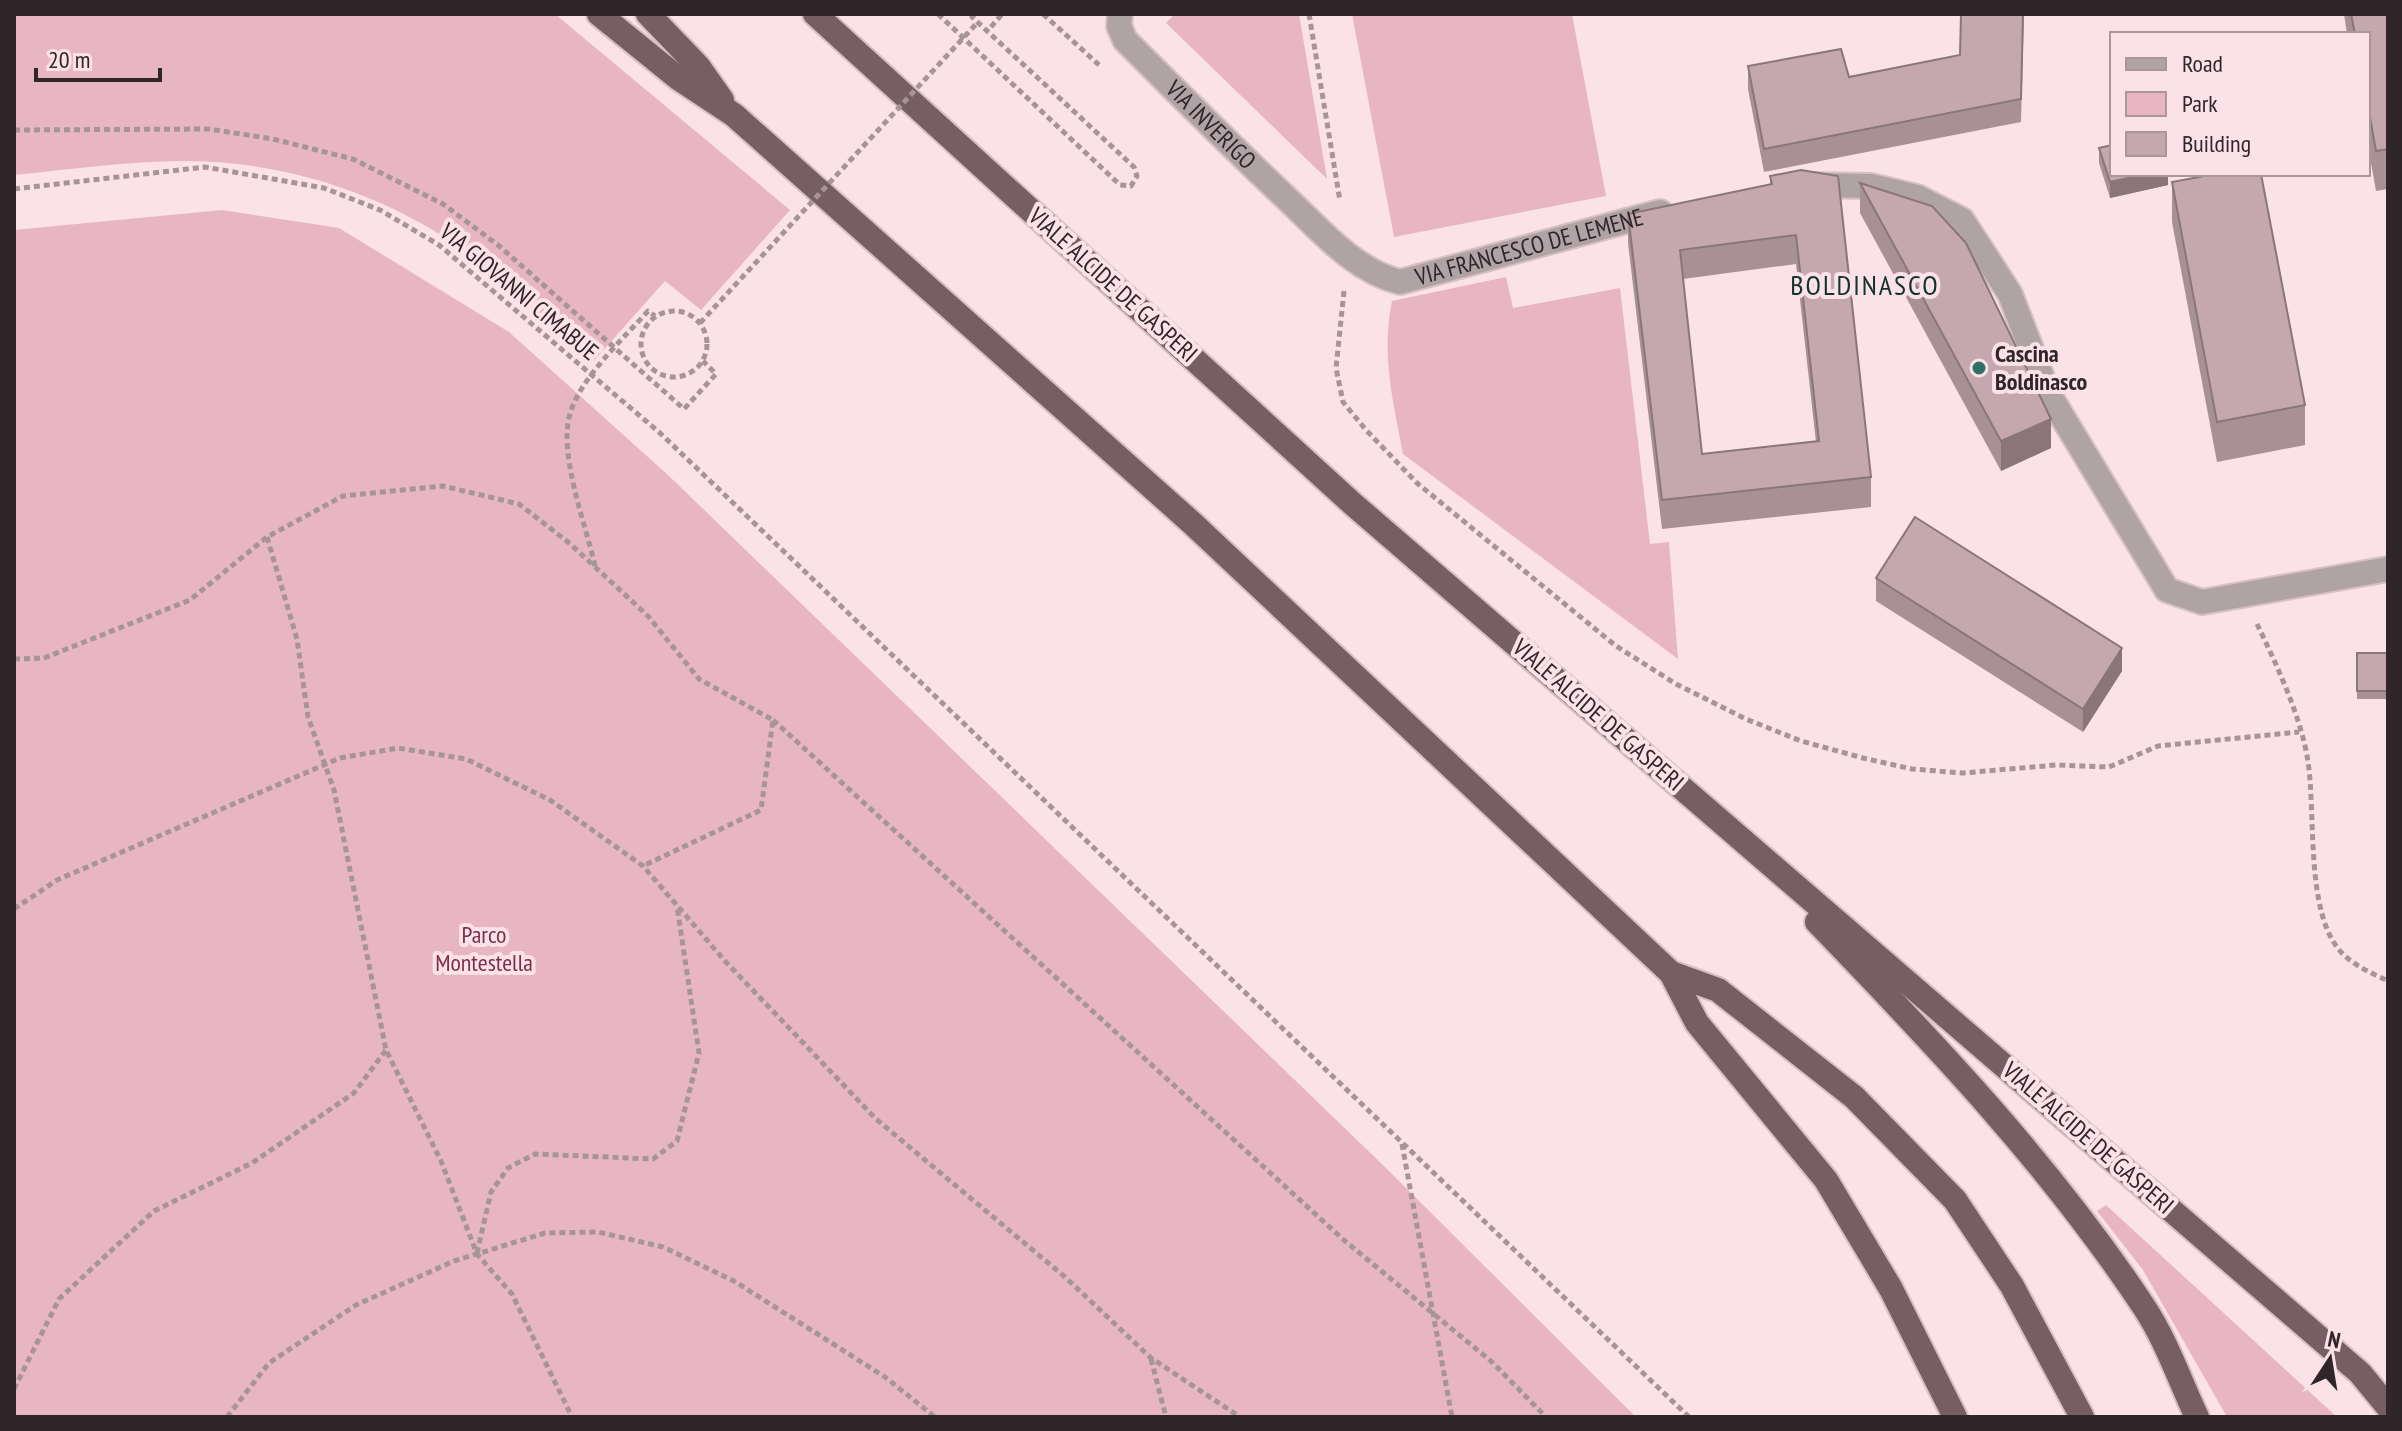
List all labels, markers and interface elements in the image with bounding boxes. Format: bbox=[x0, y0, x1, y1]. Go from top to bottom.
scale bar bbox=[36, 32, 160, 82]
legend bbox=[2110, 32, 2370, 176]
text: 20 m bbox=[48, 44, 90, 75]
text: Road bbox=[2182, 48, 2223, 79]
street label: VIA INVERIGO bbox=[1159, 73, 1263, 176]
text: Park bbox=[2182, 88, 2218, 119]
text: Building bbox=[2182, 128, 2251, 159]
street label: VIALE ALCIDE DE GASPERI bbox=[1022, 200, 1204, 369]
street label: VIA FRANCESCO DE LEMENE bbox=[1411, 201, 1647, 292]
street label: VIA GIOVANNI CIMABUE bbox=[433, 216, 605, 367]
district label: BOLDINASCO bbox=[1790, 266, 1940, 303]
place label: Cascina Boldinasco bbox=[1995, 338, 2088, 397]
marker: Cascina Boldinasco bbox=[1970, 359, 1988, 377]
street label: VIALE ALCIDE DE GASPERI bbox=[1506, 631, 1690, 797]
park label: Parco Montestella bbox=[435, 919, 533, 978]
street label: VIALE ALCIDE DE GASPERI bbox=[1996, 1054, 2180, 1220]
north arrow bbox=[2290, 1319, 2370, 1399]
text: N bbox=[2325, 1325, 2343, 1354]

